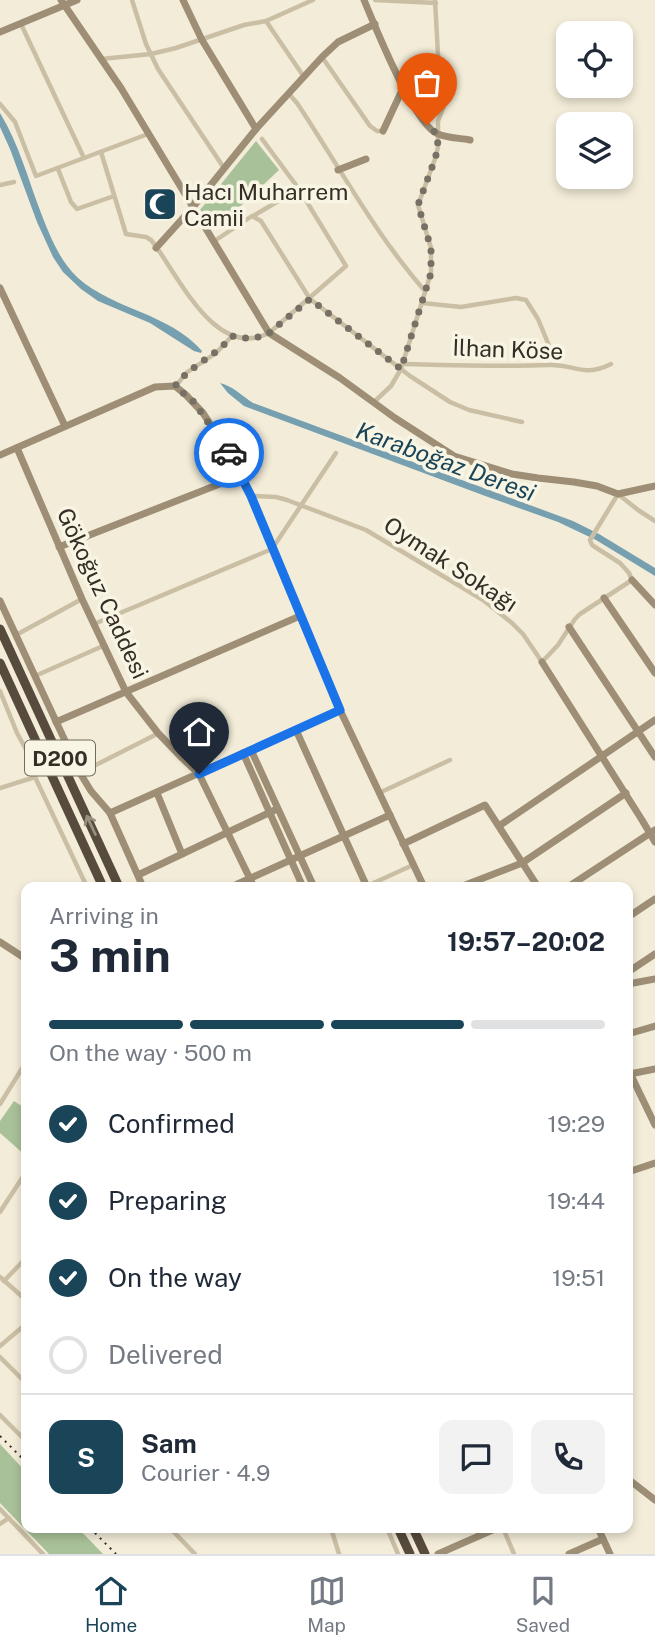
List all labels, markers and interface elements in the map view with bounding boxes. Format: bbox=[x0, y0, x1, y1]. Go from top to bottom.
map controls bbox=[556, 21, 633, 189]
button: locate bbox=[556, 21, 633, 98]
pin bbox=[397, 53, 457, 125]
icon: bag bbox=[408, 64, 446, 102]
button: layers bbox=[556, 112, 633, 189]
place label: Hacı Muharrem Camii bbox=[184, 178, 348, 231]
mosque icon: Hacı Muharrem Camii bbox=[141, 185, 179, 223]
street label: İlhan Köse bbox=[452, 334, 564, 364]
water label: Karaboğaz Deresi bbox=[352, 416, 540, 506]
courier bbox=[194, 418, 264, 488]
icon: car bbox=[210, 434, 248, 472]
street label: Gökoğuz Caddesi bbox=[52, 503, 154, 683]
street label: Oymak Sokağı bbox=[379, 511, 523, 617]
pin bbox=[169, 702, 229, 774]
icon: home bbox=[180, 713, 218, 751]
road number: D200 bbox=[25, 740, 95, 776]
one-way arrow bbox=[83, 815, 97, 836]
text: Arriving in bbox=[49, 902, 159, 929]
text: 19:57–20:02 bbox=[447, 926, 605, 957]
text: 3 min bbox=[49, 928, 171, 982]
text: On the way · 500 m bbox=[49, 1039, 252, 1066]
icon: check bbox=[49, 1105, 87, 1143]
text: Confirmed bbox=[108, 1108, 235, 1139]
text: 19:29 bbox=[548, 1110, 605, 1137]
icon: check bbox=[49, 1182, 87, 1220]
text: Preparing bbox=[108, 1185, 227, 1216]
text: 19:44 bbox=[547, 1187, 605, 1214]
icon: check bbox=[49, 1259, 87, 1297]
text: On the way bbox=[108, 1262, 242, 1293]
text: 19:51 bbox=[552, 1264, 605, 1291]
text: Delivered bbox=[108, 1339, 223, 1370]
button: chat bbox=[439, 1420, 513, 1494]
button: phone bbox=[531, 1420, 605, 1494]
text: Sam bbox=[141, 1428, 197, 1459]
text: S bbox=[77, 1442, 95, 1473]
text: Courier · 4.9 bbox=[141, 1459, 270, 1486]
tab: Home bbox=[85, 1572, 137, 1636]
tab: Map bbox=[307, 1572, 346, 1636]
tab: Saved bbox=[516, 1572, 570, 1636]

